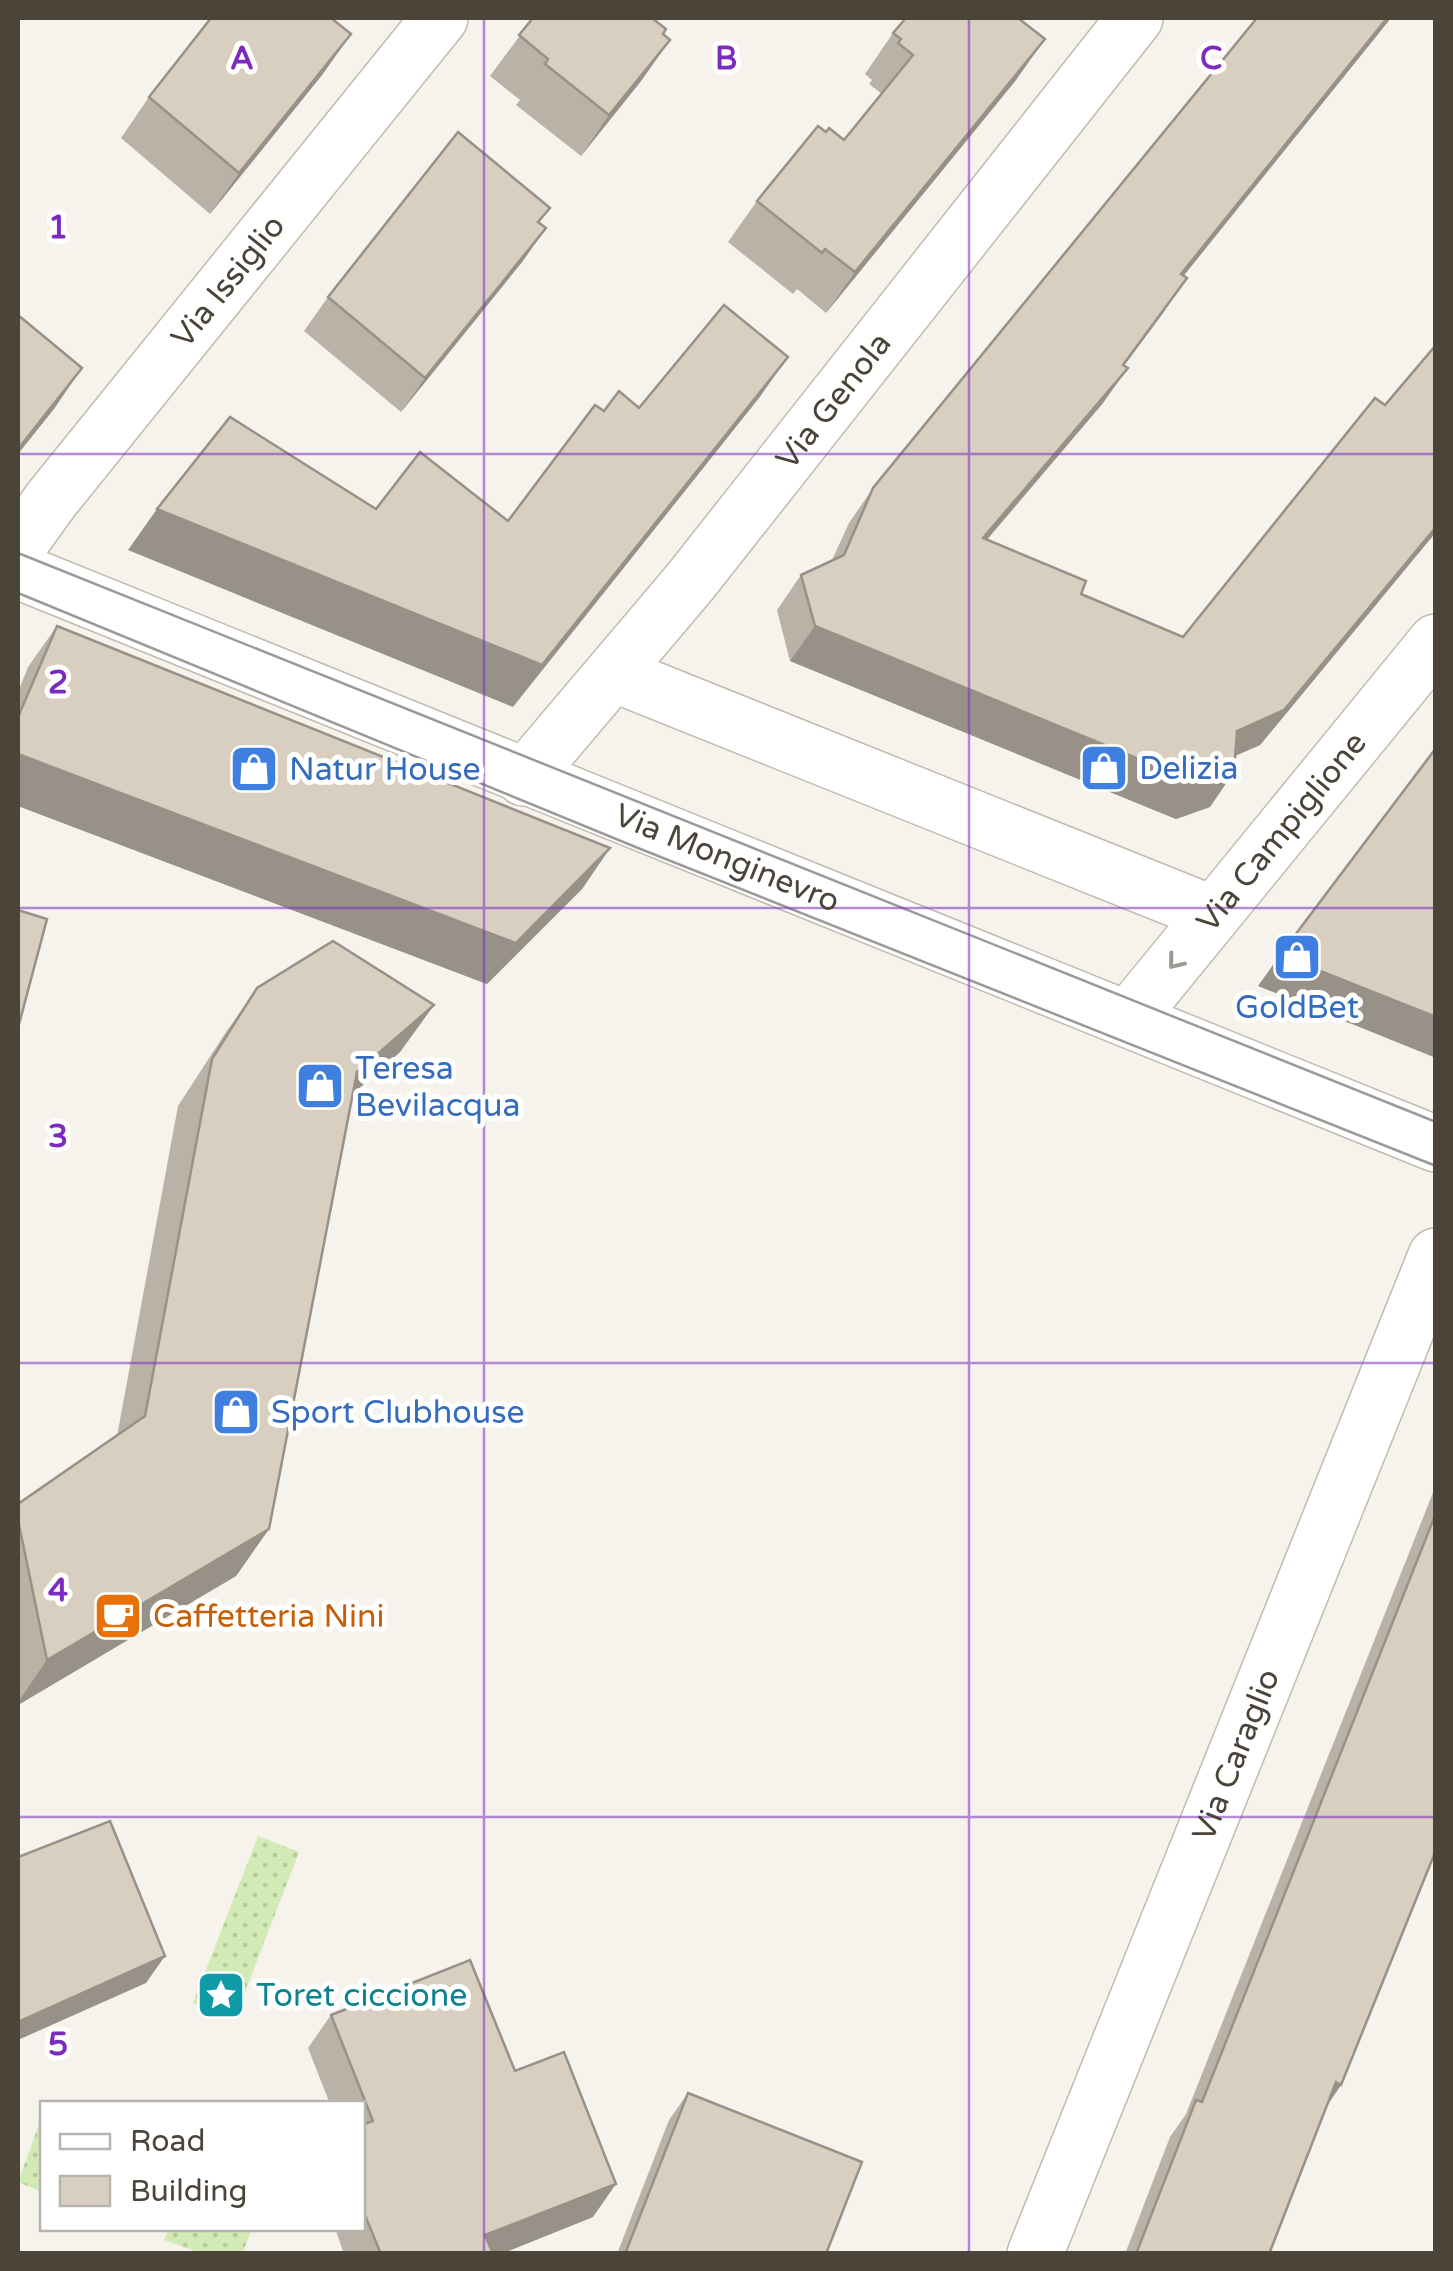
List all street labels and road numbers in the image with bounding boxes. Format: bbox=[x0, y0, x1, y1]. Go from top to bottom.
street label: Via Issiglio bbox=[164, 208, 293, 356]
street label: Via Genola bbox=[768, 325, 900, 477]
street label: Via Campiglione bbox=[1189, 724, 1375, 940]
street label: Via Monginevro bbox=[609, 796, 845, 921]
street label: Via Caraglio bbox=[1185, 1664, 1288, 1847]

